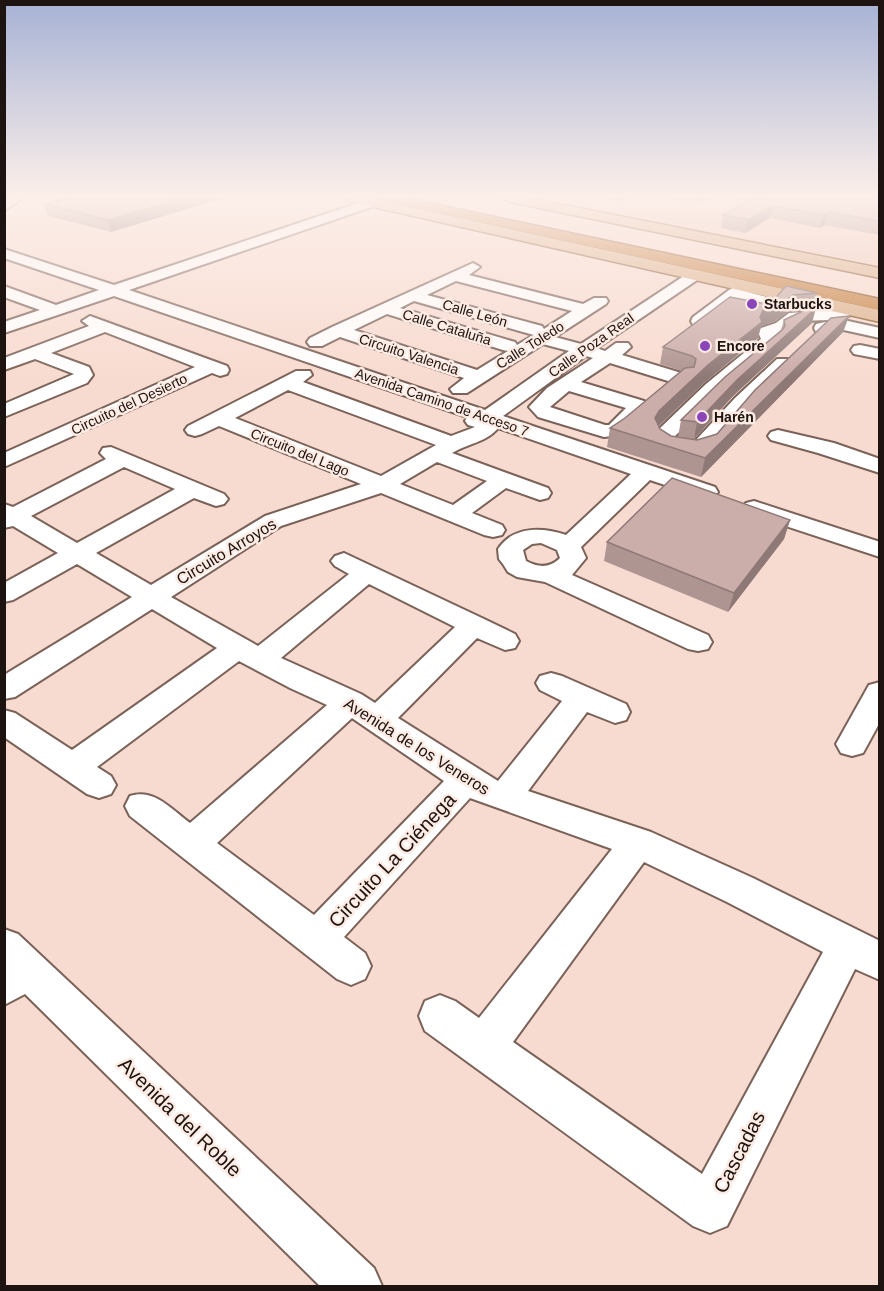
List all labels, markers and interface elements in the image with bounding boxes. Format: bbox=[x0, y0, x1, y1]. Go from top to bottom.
street label: Calle León bbox=[441, 296, 509, 330]
place label: Starbucks bbox=[764, 296, 832, 312]
marker: Starbucks bbox=[745, 297, 759, 311]
street label: Calle Cataluña bbox=[401, 306, 493, 348]
street label: Calle Poza Real bbox=[545, 310, 637, 380]
street label: Calle Toledo bbox=[493, 318, 567, 372]
street label: Circuito Valencia bbox=[357, 330, 461, 378]
place label: Encore bbox=[717, 338, 765, 354]
marker: Encore bbox=[698, 339, 712, 353]
street label: Avenida Camino de Acceso 7 bbox=[353, 365, 531, 439]
street label: Circuito del Desierto bbox=[68, 370, 190, 438]
place label: Harén bbox=[714, 409, 754, 425]
marker: Harén bbox=[695, 410, 709, 424]
street label: Circuito del Lago bbox=[248, 425, 352, 479]
street label: Circuito Arroyos bbox=[173, 515, 279, 588]
street label: Avenida de los Veneros bbox=[341, 695, 492, 798]
street label: Circuito La Ciénega bbox=[324, 788, 461, 932]
street label: Avenida del Roble bbox=[114, 1053, 246, 1181]
street label: Cascadas bbox=[709, 1107, 769, 1197]

